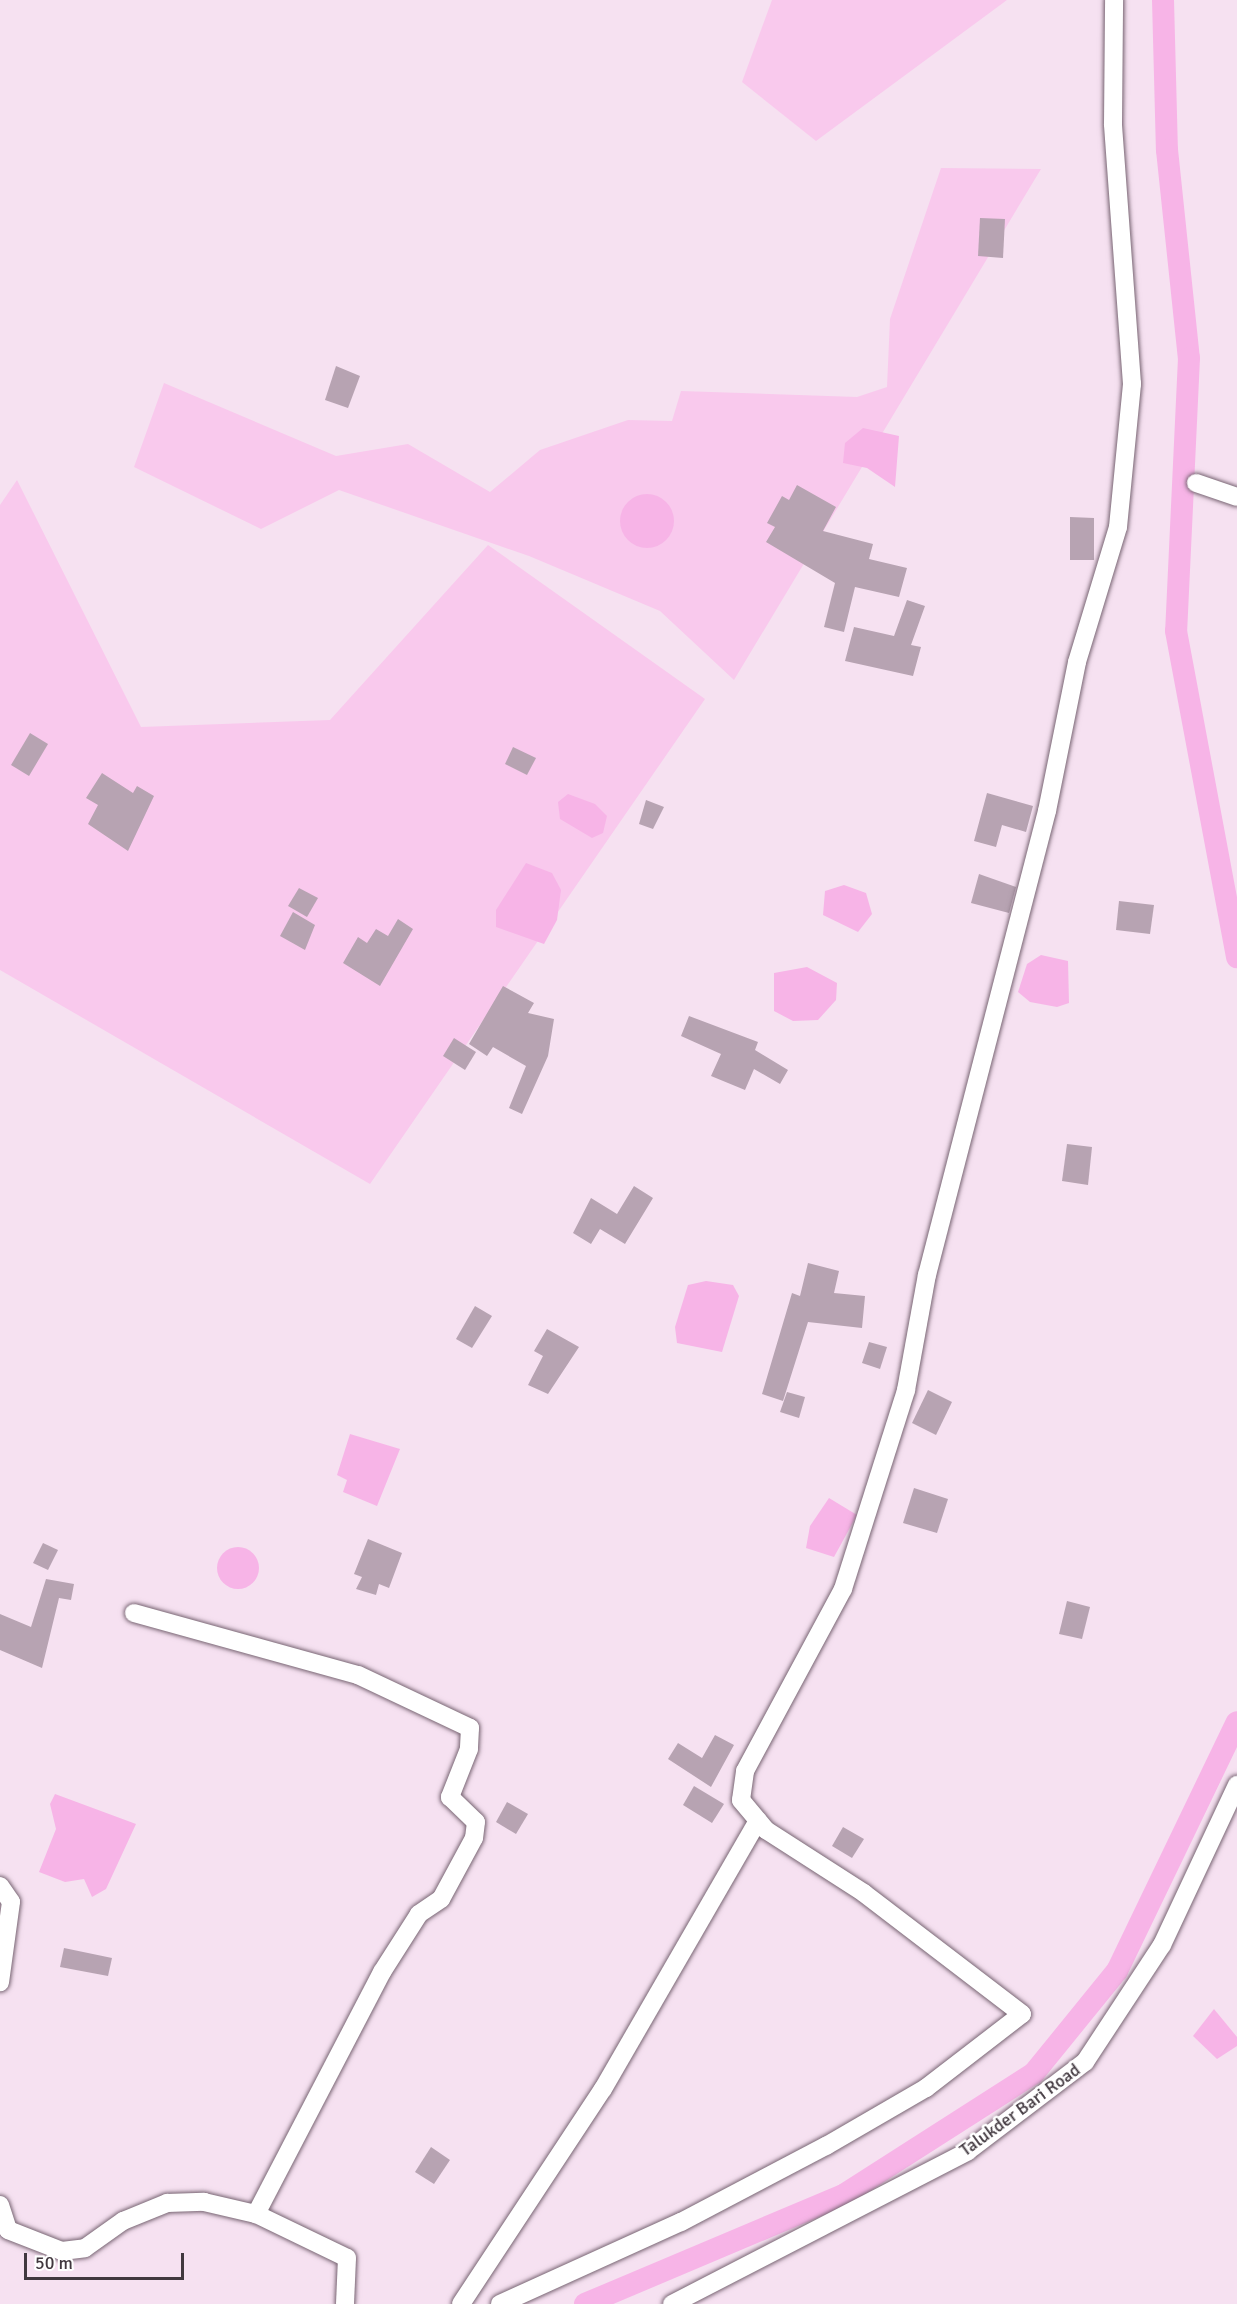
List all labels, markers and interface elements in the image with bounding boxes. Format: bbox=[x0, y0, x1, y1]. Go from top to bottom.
street label: Talukder Bari Road bbox=[955, 2059, 1085, 2161]
scale bar bbox=[27, 2241, 188, 2279]
text: 50 m bbox=[35, 2252, 73, 2274]

